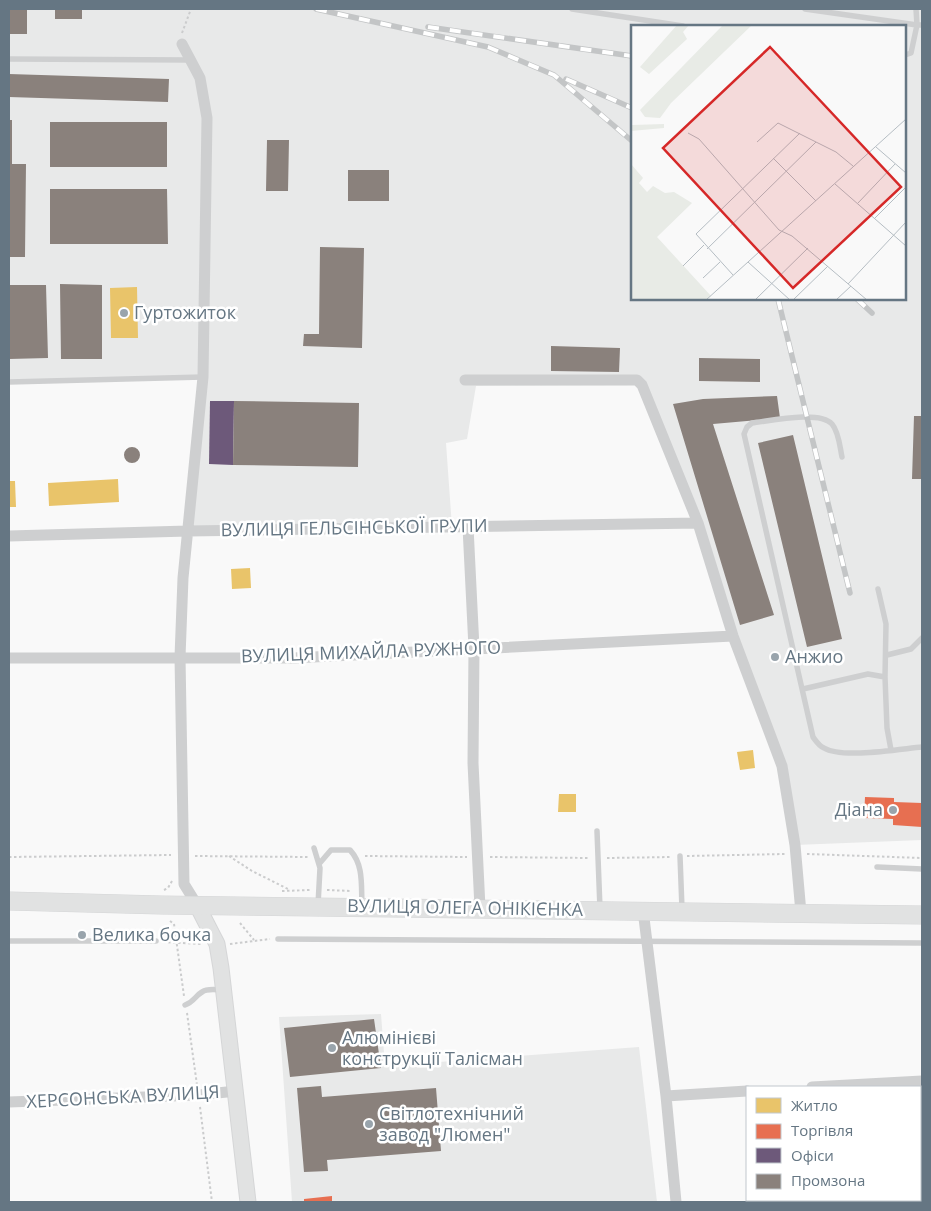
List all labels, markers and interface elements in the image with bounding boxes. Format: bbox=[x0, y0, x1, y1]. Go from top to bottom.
inset map bbox=[631, 25, 906, 300]
place label: Гуртожиток bbox=[134, 300, 237, 324]
marker: Гуртожиток bbox=[118, 307, 130, 319]
street label: ВУЛИЦЯ ГЕЛЬСІНСЬКОЇ ГРУПИ bbox=[220, 513, 488, 541]
street label: ВУЛИЦЯ МИХАЙЛА РУЖНОГО bbox=[241, 634, 501, 668]
place label: Анжио bbox=[785, 644, 843, 668]
marker: Анжио bbox=[769, 651, 781, 663]
place label: Діана bbox=[835, 797, 883, 821]
marker: Діана bbox=[887, 804, 899, 816]
street label: ВУЛИЦЯ ОЛЕГА ОНІКІЄНКА bbox=[347, 893, 584, 921]
place label: Велика бочка bbox=[92, 922, 211, 946]
marker: Велика бочка bbox=[76, 929, 88, 941]
place label: Алюмінієві конструкції Талісман bbox=[342, 1025, 523, 1070]
marker: Алюмінієві конструкції Талісман bbox=[326, 1042, 338, 1054]
street label: ХЕРСОНСЬКА ВУЛИЦЯ bbox=[26, 1079, 220, 1113]
legend bbox=[746, 1086, 921, 1201]
text: Житло bbox=[791, 1095, 838, 1115]
place label: Світлотехнічний завод "Люмен" bbox=[379, 1101, 524, 1146]
marker: Світлотехнічний завод "Люмен" bbox=[363, 1118, 375, 1130]
text: Торгівля bbox=[791, 1120, 853, 1140]
text: Офіси bbox=[791, 1145, 834, 1165]
text: Промзона bbox=[791, 1170, 865, 1190]

